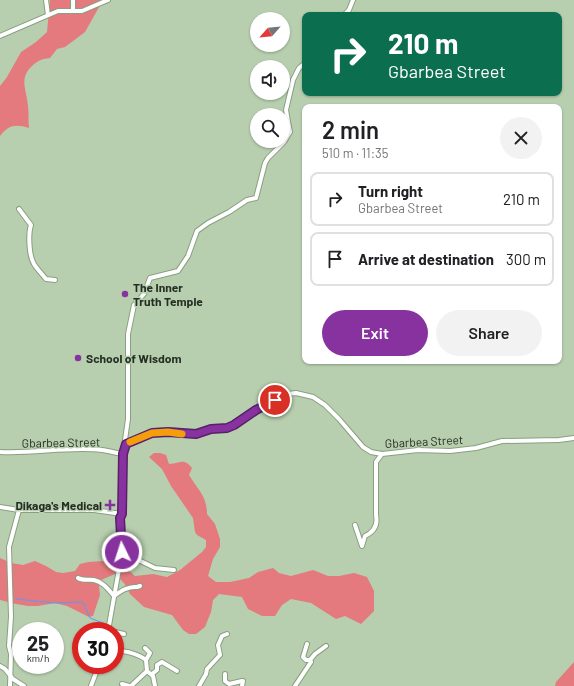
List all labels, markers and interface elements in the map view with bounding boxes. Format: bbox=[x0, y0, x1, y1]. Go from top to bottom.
north arrow bbox=[250, 12, 290, 52]
map controls bbox=[250, 12, 290, 148]
text: 210 m bbox=[388, 26, 458, 60]
icon: right bbox=[322, 28, 374, 80]
button: sound bbox=[250, 60, 290, 100]
text: Gbarbea Street bbox=[388, 60, 506, 82]
button: search bbox=[250, 108, 290, 148]
text: 2 min bbox=[322, 115, 379, 144]
button: close bbox=[500, 117, 542, 159]
text: 510 m · 11:35 bbox=[322, 145, 388, 161]
text: Turn right bbox=[358, 182, 423, 200]
icon: right bbox=[324, 188, 346, 210]
text: 210 m bbox=[503, 190, 540, 208]
text: Gbarbea Street bbox=[358, 200, 443, 216]
icon: arrive bbox=[324, 248, 346, 270]
text: Arrive at destination bbox=[358, 250, 494, 268]
text: 300 m bbox=[506, 250, 546, 268]
place label: The Inner Truth Temple bbox=[133, 280, 203, 308]
marker: The Inner Truth Temple bbox=[120, 289, 130, 299]
button: Exit bbox=[322, 310, 428, 356]
button: Share bbox=[436, 310, 542, 356]
place label: School of Wisdom bbox=[86, 351, 181, 365]
marker: School of Wisdom bbox=[73, 353, 83, 363]
pin bbox=[258, 383, 292, 417]
icon: arrive bbox=[264, 389, 286, 411]
street label: Gbarbea Street bbox=[384, 432, 464, 450]
street label: Gbarbea Street bbox=[22, 434, 100, 450]
place label: Dikaga's Medical bbox=[15, 498, 102, 512]
marker: Dikaga's Medical bbox=[105, 500, 115, 510]
position arrow bbox=[101, 531, 143, 573]
speed limit sign: 30 bbox=[72, 622, 124, 674]
text: 25 bbox=[27, 631, 49, 655]
text: km/h bbox=[27, 652, 49, 664]

